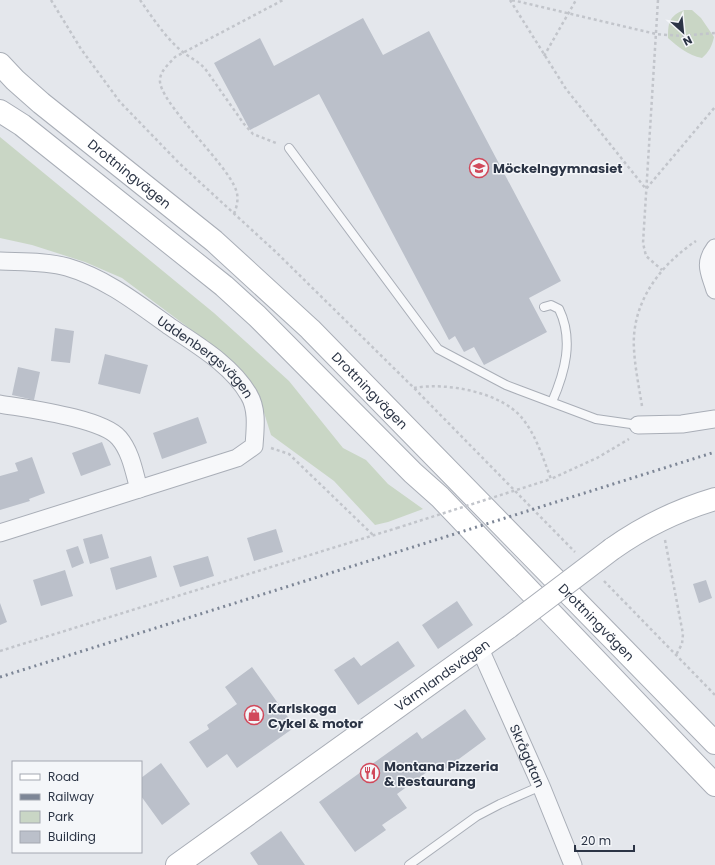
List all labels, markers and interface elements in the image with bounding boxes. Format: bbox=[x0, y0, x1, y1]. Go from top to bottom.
north arrow bbox=[663, 12, 703, 52]
text: N bbox=[680, 32, 695, 50]
street label: Drottningvägen bbox=[84, 135, 175, 213]
school or university icon: Möckelngymnasiet bbox=[468, 157, 490, 179]
place label: Möckelngymnasiet bbox=[493, 159, 623, 178]
street label: Uddenbergsvägen bbox=[153, 311, 258, 402]
street label: Drottningvägen bbox=[327, 348, 412, 434]
street label: Drottningvägen bbox=[554, 579, 639, 665]
street label: Värmlandsvägen bbox=[391, 635, 494, 716]
place label: Karlskoga Cykel & motor bbox=[268, 699, 363, 733]
shop icon: Karlskoga Cykel & motor bbox=[243, 704, 265, 726]
street label: Skrågatan bbox=[505, 721, 550, 791]
place label: Montana Pizzeria & Restaurang bbox=[384, 757, 499, 791]
legend bbox=[12, 761, 142, 853]
restaurant icon: Montana Pizzeria & Restaurang bbox=[359, 762, 381, 784]
text: Road bbox=[48, 768, 79, 785]
text: Railway bbox=[48, 788, 94, 805]
text: Park bbox=[48, 808, 75, 825]
scale bar bbox=[575, 827, 634, 853]
text: Building bbox=[48, 828, 96, 845]
text: 20 m bbox=[581, 832, 611, 849]

